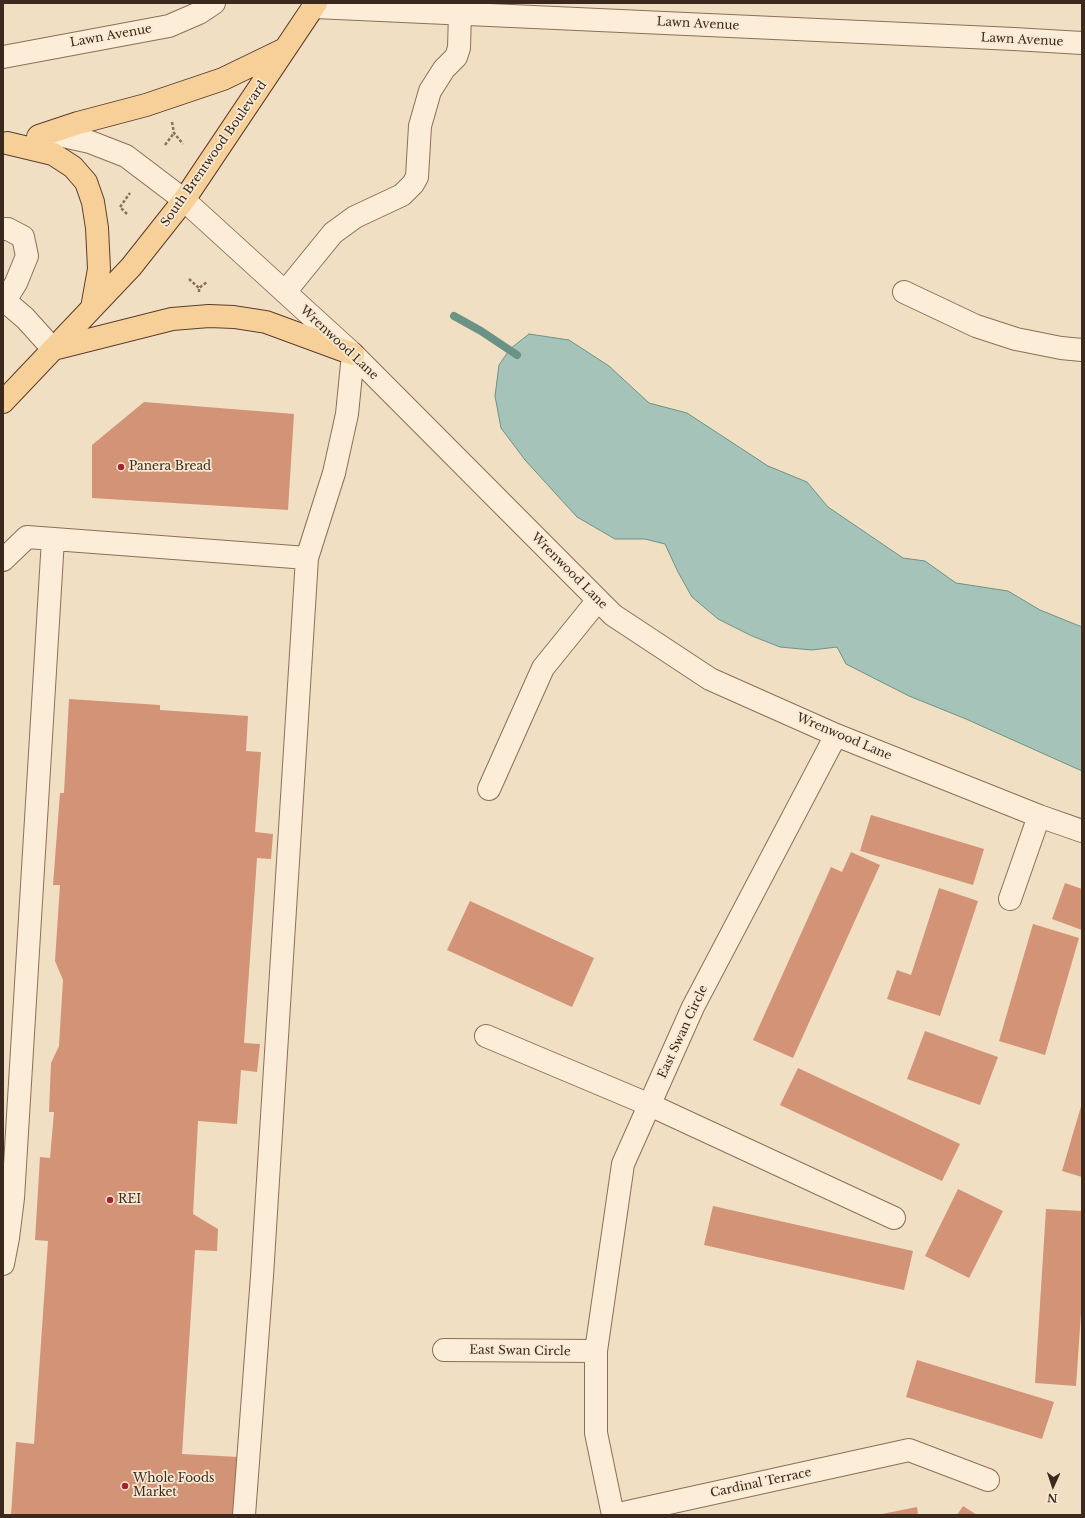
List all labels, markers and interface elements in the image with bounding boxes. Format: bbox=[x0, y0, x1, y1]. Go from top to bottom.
street label: Lawn Avenue bbox=[656, 15, 740, 33]
street label: Lawn Avenue bbox=[69, 22, 153, 50]
street label: Lawn Avenue bbox=[980, 31, 1064, 49]
street label: South Brentwood Boulevard bbox=[158, 78, 270, 230]
street label: Wrenwood Lane bbox=[297, 303, 381, 383]
place label: Panera Bread bbox=[129, 460, 211, 474]
marker: Panera Bread bbox=[116, 462, 126, 472]
street label: Wrenwood Lane bbox=[528, 530, 610, 612]
street label: Wrenwood Lane bbox=[794, 710, 894, 764]
street label: East Swan Circle bbox=[655, 983, 711, 1081]
place label: REI bbox=[118, 1193, 141, 1207]
marker: REI bbox=[105, 1195, 115, 1205]
street label: East Swan Circle bbox=[469, 1343, 571, 1359]
street label: Cardinal Terrace bbox=[709, 1465, 813, 1501]
north arrow bbox=[1033, 1466, 1073, 1506]
place label: Whole Foods Market bbox=[133, 1472, 214, 1500]
marker: Whole Foods Market bbox=[120, 1481, 130, 1491]
text: N bbox=[1047, 1491, 1058, 1505]

